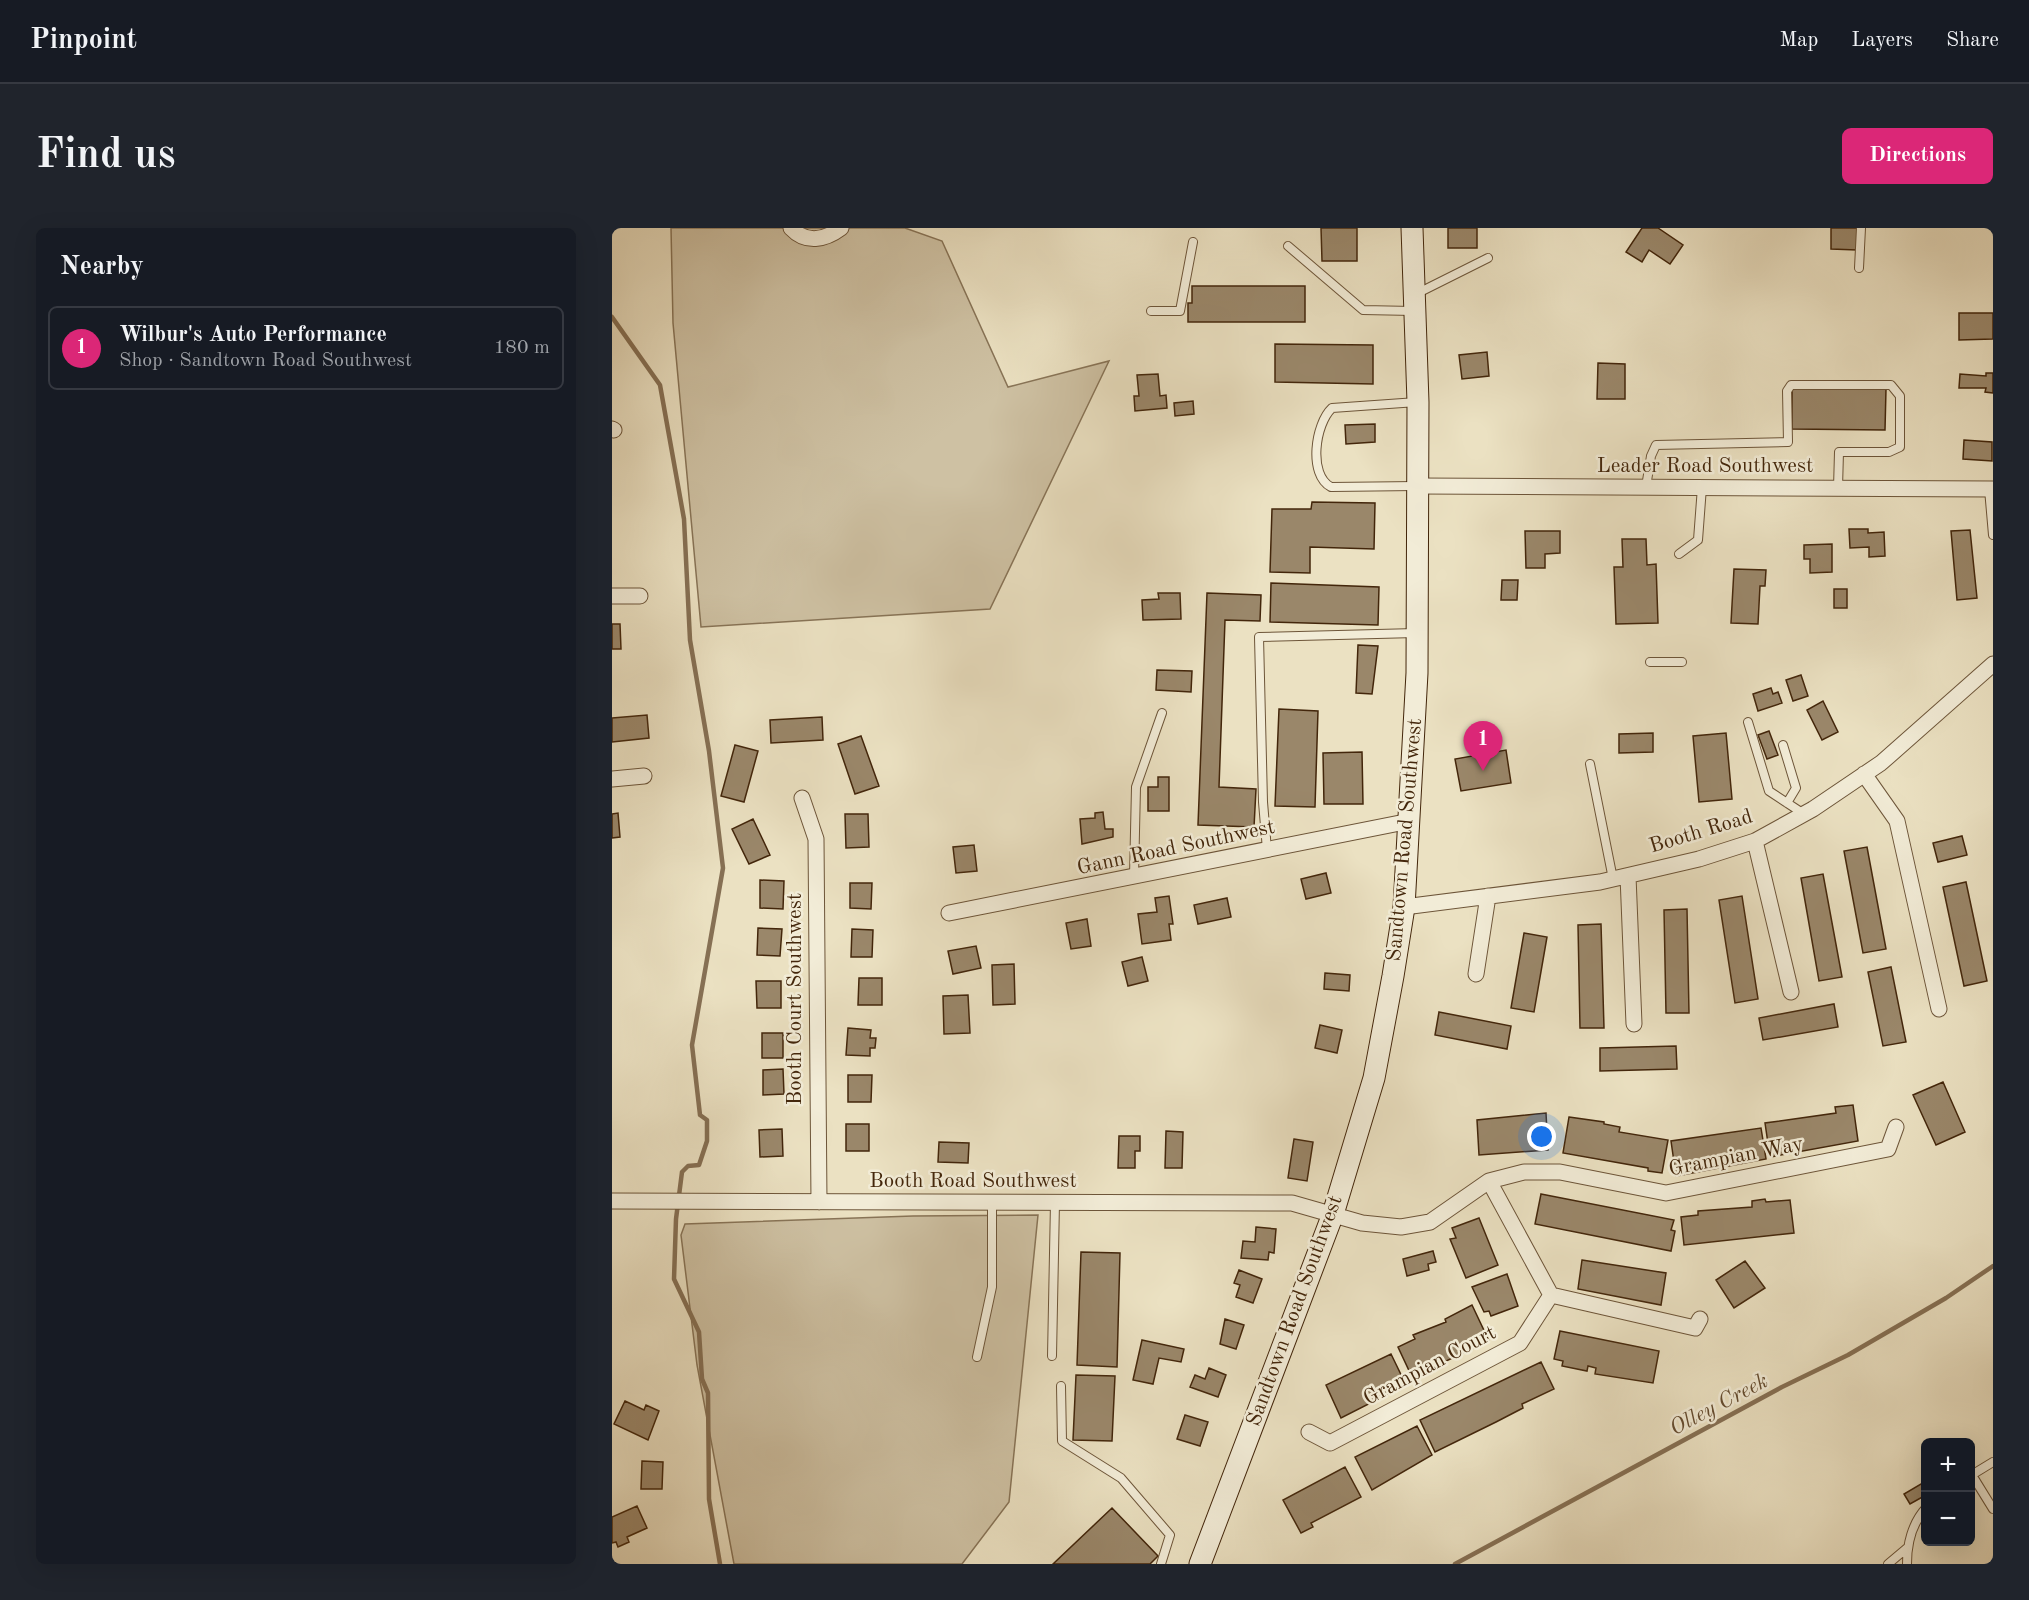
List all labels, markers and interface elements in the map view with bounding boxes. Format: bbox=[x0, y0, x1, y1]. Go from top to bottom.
text: Pinpoint bbox=[30, 27, 137, 55]
text: Map bbox=[1779, 30, 1818, 51]
text: Layers bbox=[1851, 30, 1913, 51]
text: Share bbox=[1946, 30, 1999, 51]
button: Directions bbox=[1842, 128, 1993, 184]
text: Find us bbox=[36, 135, 175, 177]
text: Nearby bbox=[60, 254, 144, 280]
text: Wilbur's Auto Performance bbox=[119, 324, 387, 346]
text: 1 bbox=[76, 338, 87, 358]
text: 180 m bbox=[494, 338, 550, 358]
text: Shop · Sandtown Road Southwest bbox=[119, 351, 412, 371]
street label: Leader Road Southwest bbox=[1597, 456, 1813, 477]
street label: Sandtown Road Southwest bbox=[1384, 717, 1426, 963]
pin: 1 bbox=[1464, 722, 1502, 771]
street label: Booth Road bbox=[1647, 806, 1755, 858]
street label: Gann Road Southwest bbox=[1075, 817, 1277, 879]
street label: Booth Court Southwest bbox=[785, 893, 806, 1105]
your location bbox=[1527, 1122, 1556, 1151]
street label: Grampian Way bbox=[1667, 1134, 1805, 1180]
street label: Booth Road Southwest bbox=[869, 1171, 1077, 1192]
street label: Sandtown Road Southwest bbox=[1243, 1193, 1347, 1429]
street label: Grampian Court bbox=[1360, 1322, 1500, 1410]
water label: Olley Creek bbox=[1666, 1370, 1772, 1440]
map controls bbox=[1921, 1438, 1975, 1546]
button: + bbox=[1921, 1438, 1975, 1492]
button: − bbox=[1921, 1492, 1975, 1546]

